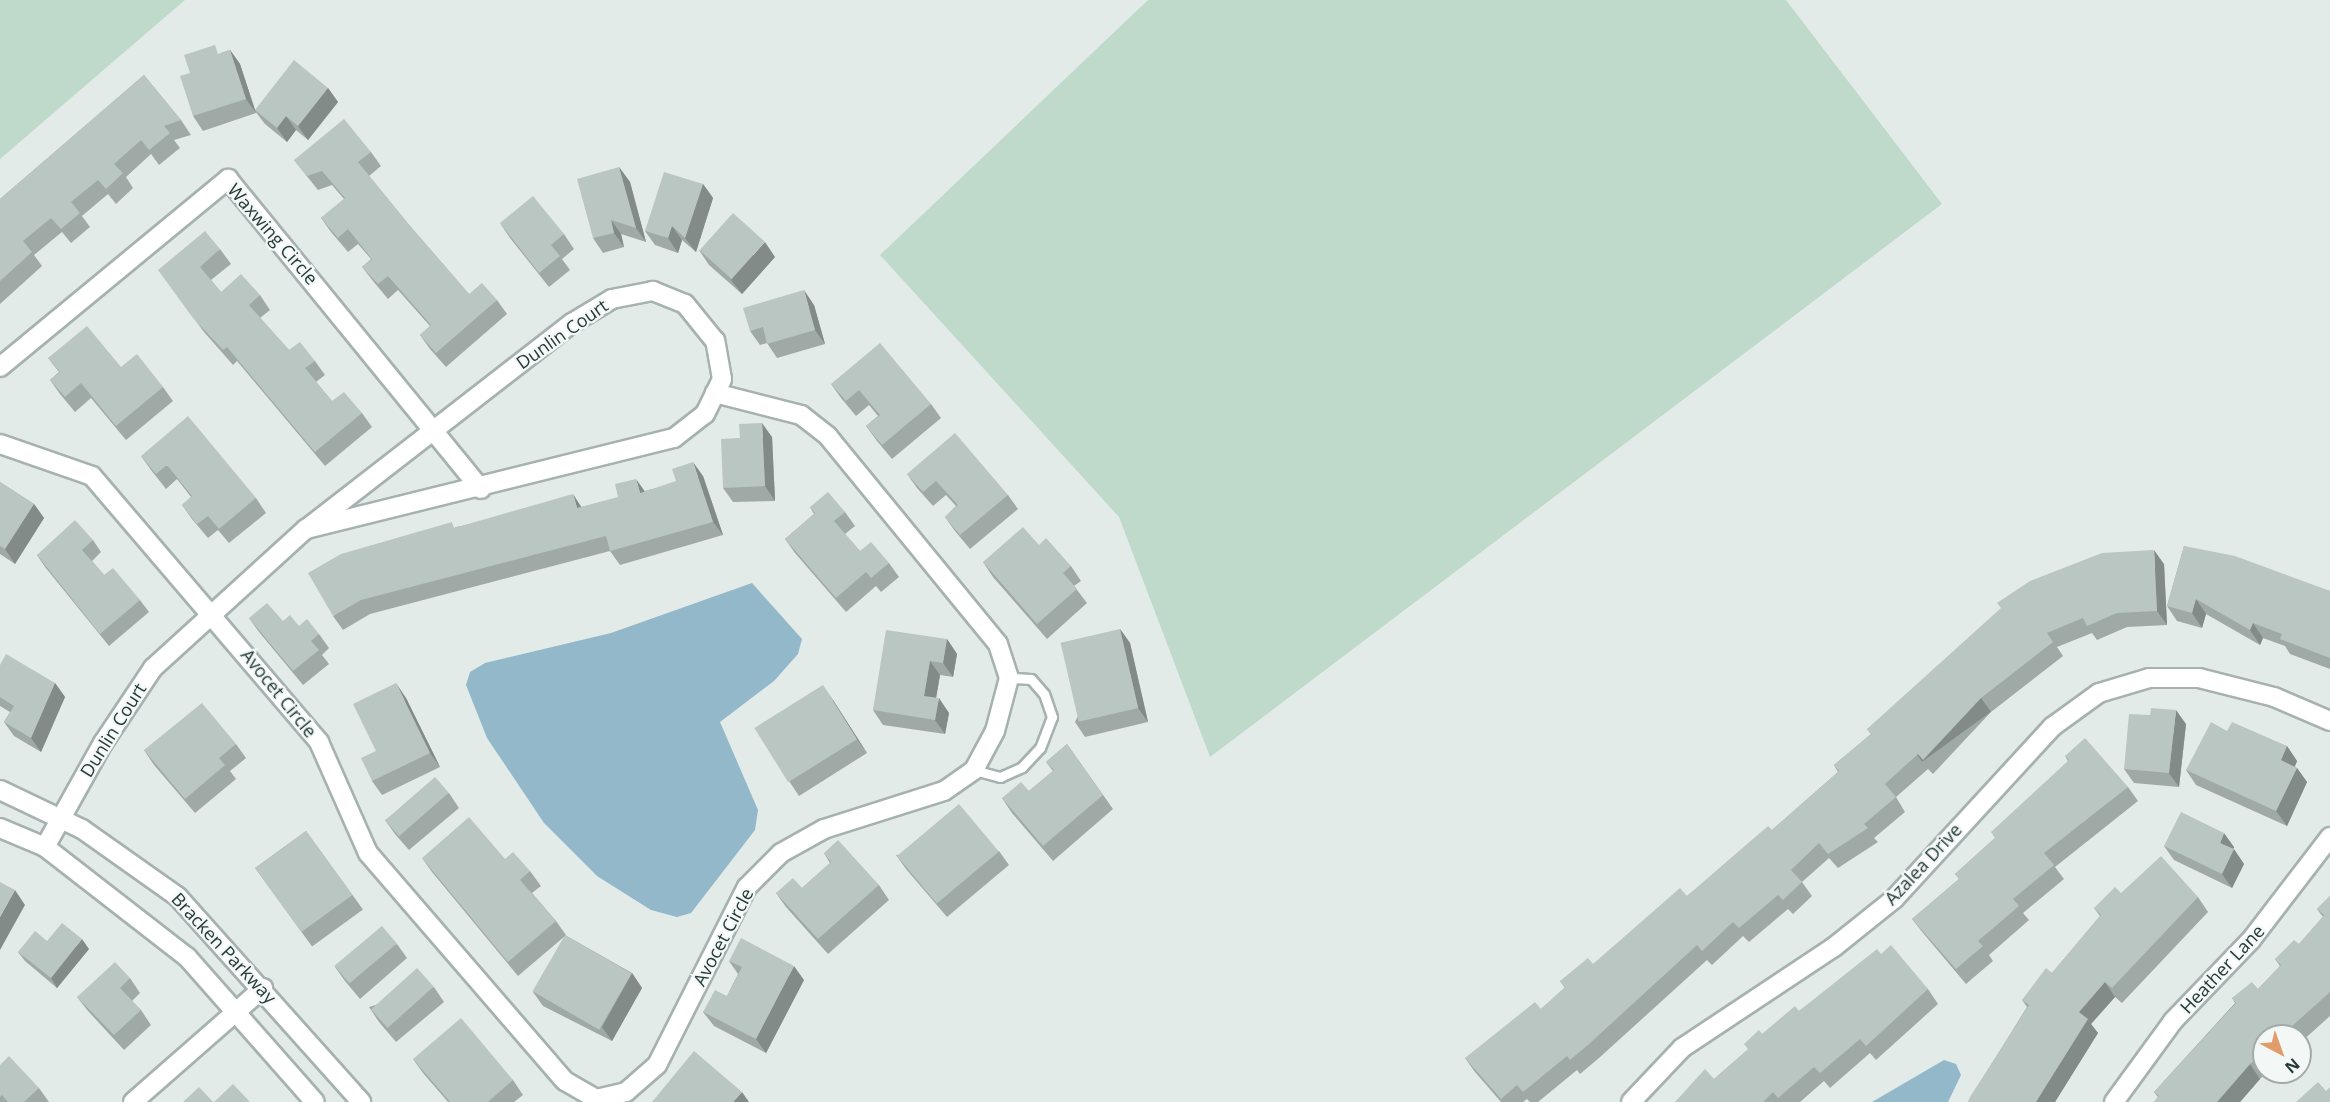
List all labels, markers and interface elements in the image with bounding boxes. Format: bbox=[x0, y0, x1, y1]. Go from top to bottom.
street label: Waxwing Circle bbox=[223, 179, 323, 289]
street label: Dunlin Court bbox=[512, 294, 612, 374]
street label: Avocet Circle bbox=[237, 644, 321, 742]
street label: Dunlin Court bbox=[76, 679, 150, 781]
street label: Azalea Drive bbox=[1880, 819, 1966, 909]
street label: Avocet Circle bbox=[688, 884, 758, 990]
street label: Bracken Parkway bbox=[167, 888, 281, 1008]
street label: Heather Lane bbox=[2175, 920, 2269, 1018]
north arrow bbox=[2252, 1024, 2312, 1084]
text: N bbox=[2280, 1053, 2305, 1079]

